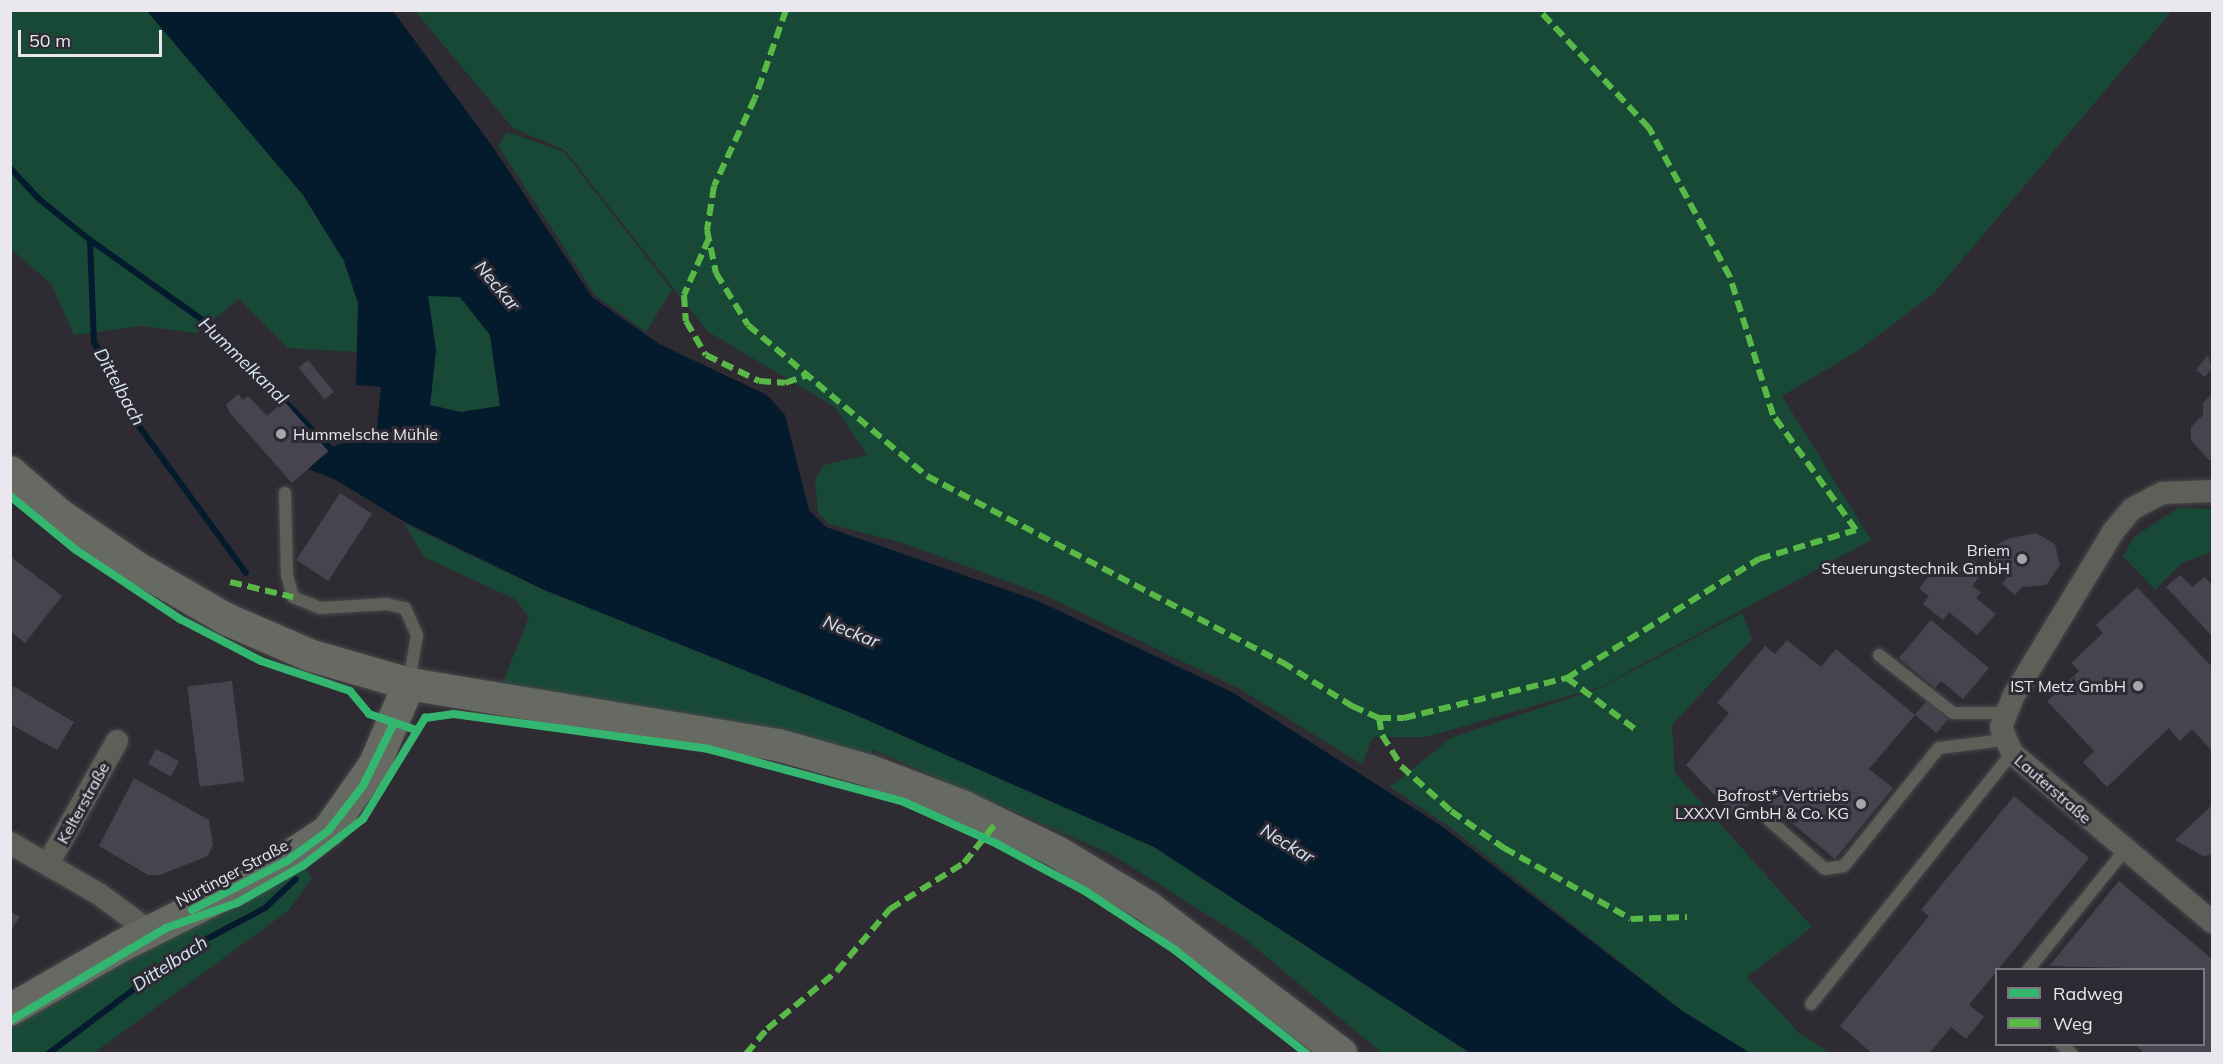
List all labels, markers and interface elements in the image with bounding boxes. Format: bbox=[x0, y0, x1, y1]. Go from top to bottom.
scale bar bbox=[21, 18, 165, 56]
text: 50 m bbox=[29, 29, 71, 52]
water label: Neckar bbox=[470, 257, 524, 315]
water label: Hummelkanal bbox=[194, 313, 292, 409]
water label: Dittelbach bbox=[89, 345, 149, 429]
place label: Hummelsche Mühle bbox=[293, 424, 438, 444]
marker: Hummelsche Mühle bbox=[274, 427, 288, 441]
place label: Briem Steuerungstechnik GmbH bbox=[1821, 540, 2010, 578]
marker: Briem Steuerungstechnik GmbH bbox=[2015, 552, 2029, 566]
water label: Neckar bbox=[820, 611, 882, 653]
place label: IST Metz GmbH bbox=[2010, 676, 2126, 696]
marker: IST Metz GmbH bbox=[2131, 679, 2145, 693]
street label: Lauterstraße bbox=[2011, 751, 2095, 827]
street label: Kelterstraße bbox=[53, 759, 113, 847]
place label: Bofrost* Vertriebs LXXXVI GmbH & Co. KG bbox=[1675, 785, 1849, 823]
marker: Bofrost* Vertriebs LXXXVI GmbH & Co. KG bbox=[1854, 797, 1868, 811]
water label: Neckar bbox=[1256, 820, 1318, 868]
street label: Nürtinger Straße bbox=[173, 835, 291, 911]
water label: Dittelbach bbox=[128, 932, 212, 996]
legend bbox=[1995, 968, 2205, 1046]
text: Radweg bbox=[2053, 982, 2123, 1005]
text: Weg bbox=[2053, 1012, 2093, 1035]

